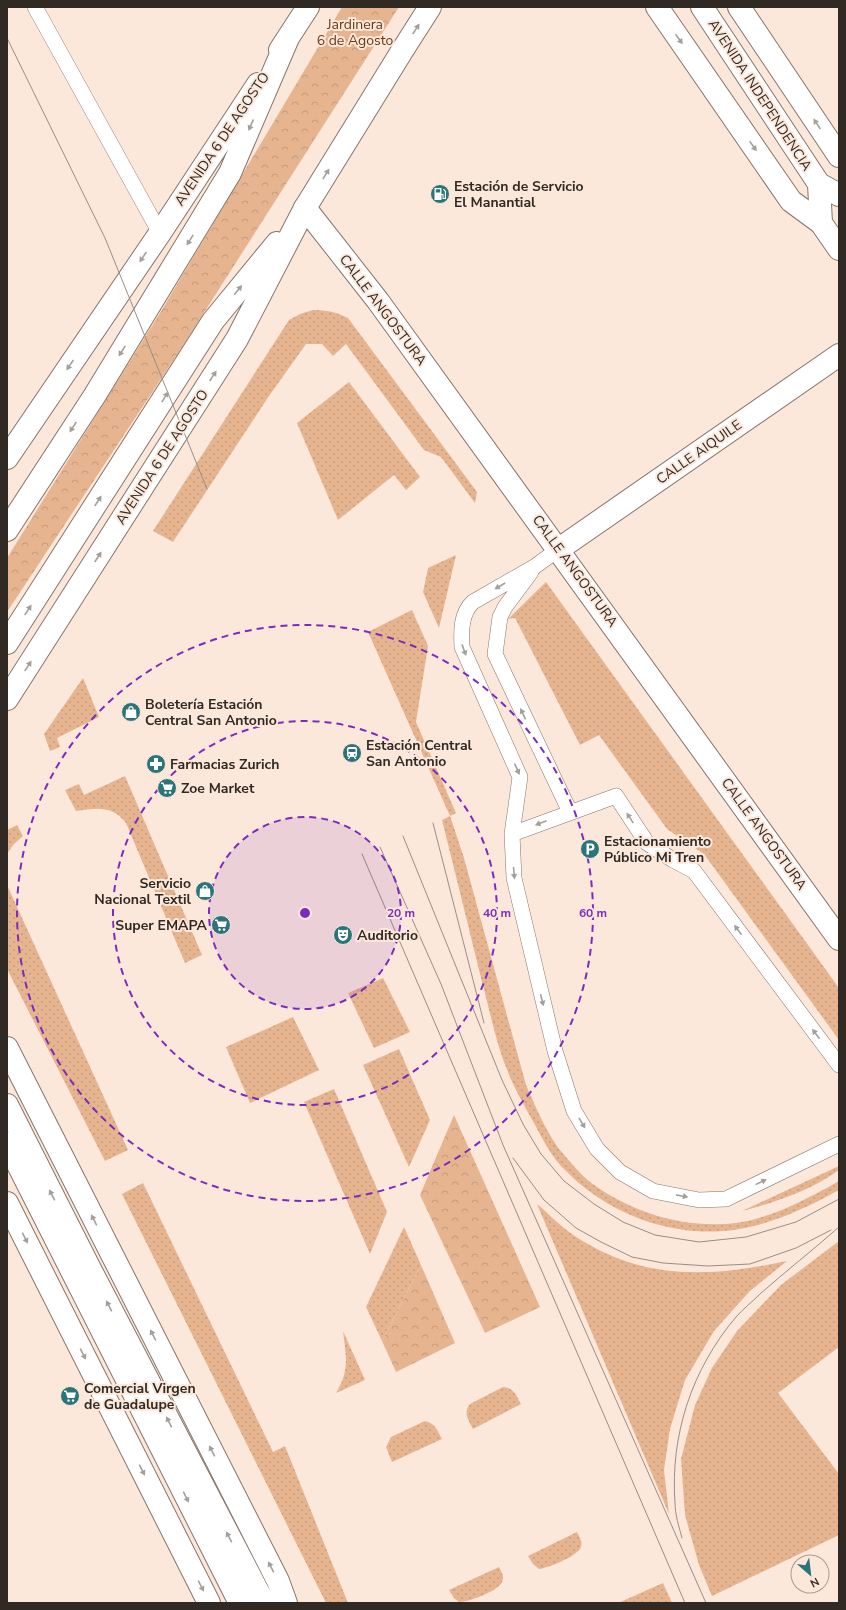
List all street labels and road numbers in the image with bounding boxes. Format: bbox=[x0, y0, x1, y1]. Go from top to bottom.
street label: AVENIDA INDEPENDENCIA bbox=[704, 16, 816, 174]
street label: AVENIDA 6 DE AGOSTO bbox=[170, 69, 274, 209]
street label: CALLE ANGOSTURA bbox=[335, 251, 431, 369]
street label: AVENIDA 6 DE AGOSTO bbox=[111, 386, 213, 528]
street label: CALLE AIQUILE bbox=[652, 415, 746, 489]
street label: CALLE ANGOSTURA bbox=[528, 511, 622, 631]
street label: CALLE ANGOSTURA bbox=[717, 774, 811, 894]

